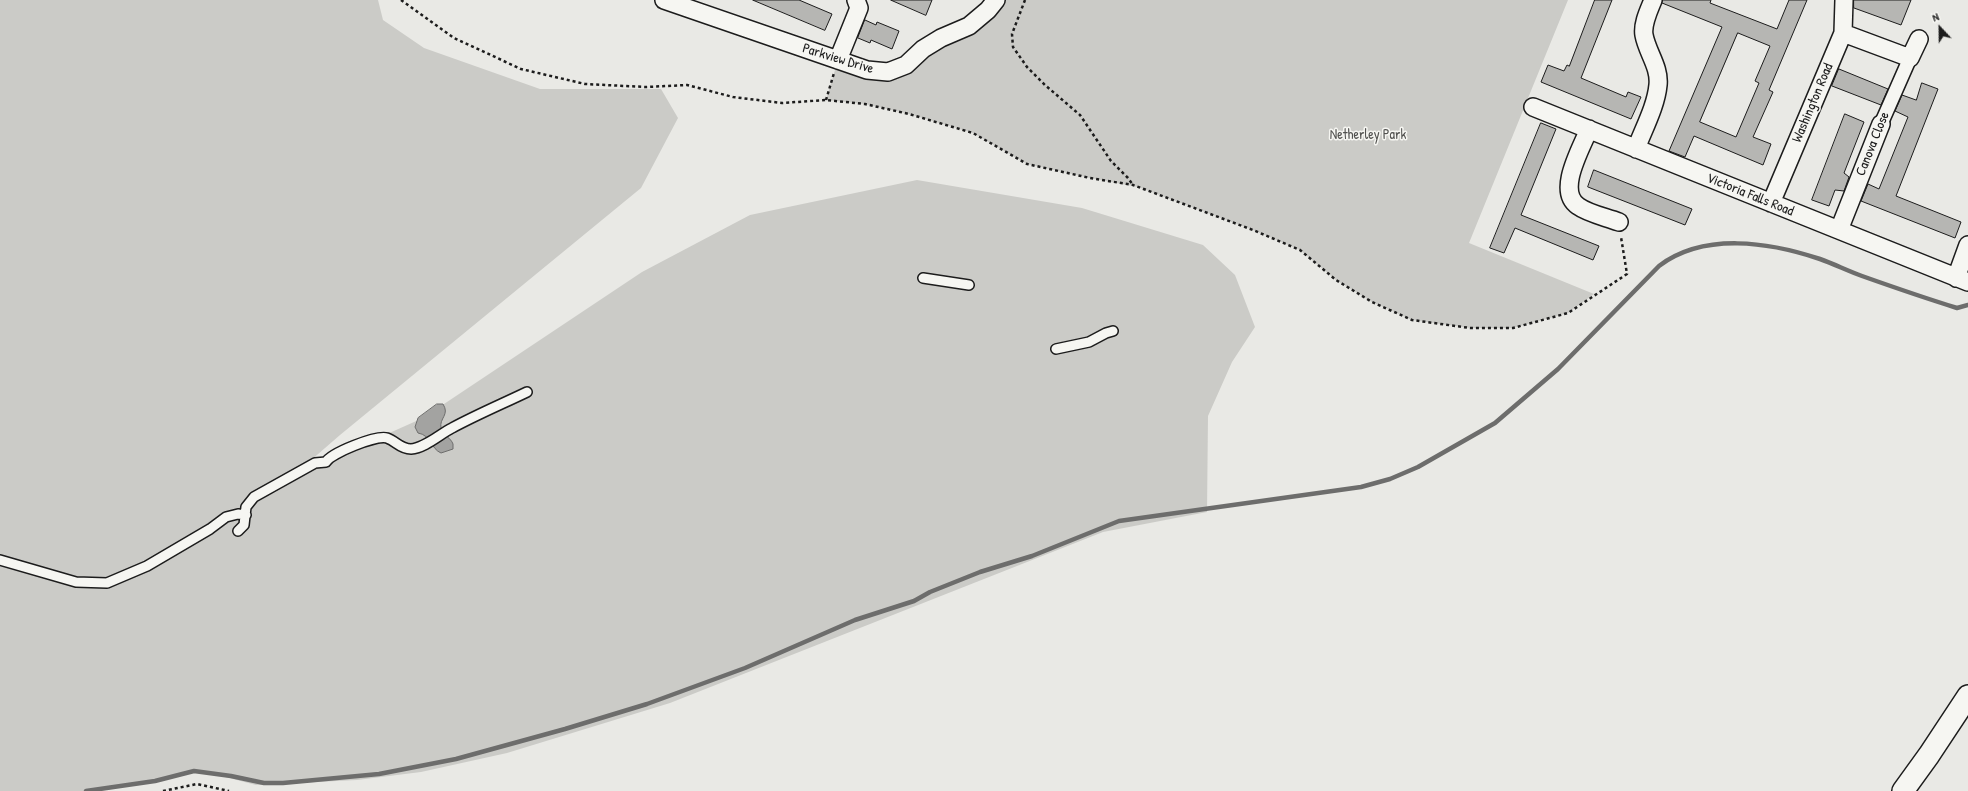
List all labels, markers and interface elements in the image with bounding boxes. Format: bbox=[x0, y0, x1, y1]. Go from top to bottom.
north arrow bbox=[1920, 8, 1960, 48]
text: N bbox=[1930, 9, 1941, 24]
street label: Parkview Drive bbox=[800, 40, 876, 78]
street label: Washington Road bbox=[1789, 61, 1837, 145]
street label: Canova Close bbox=[1853, 110, 1893, 178]
park label: Netherley Park bbox=[1330, 127, 1406, 143]
street label: Victoria Falls Road bbox=[1704, 170, 1796, 220]

